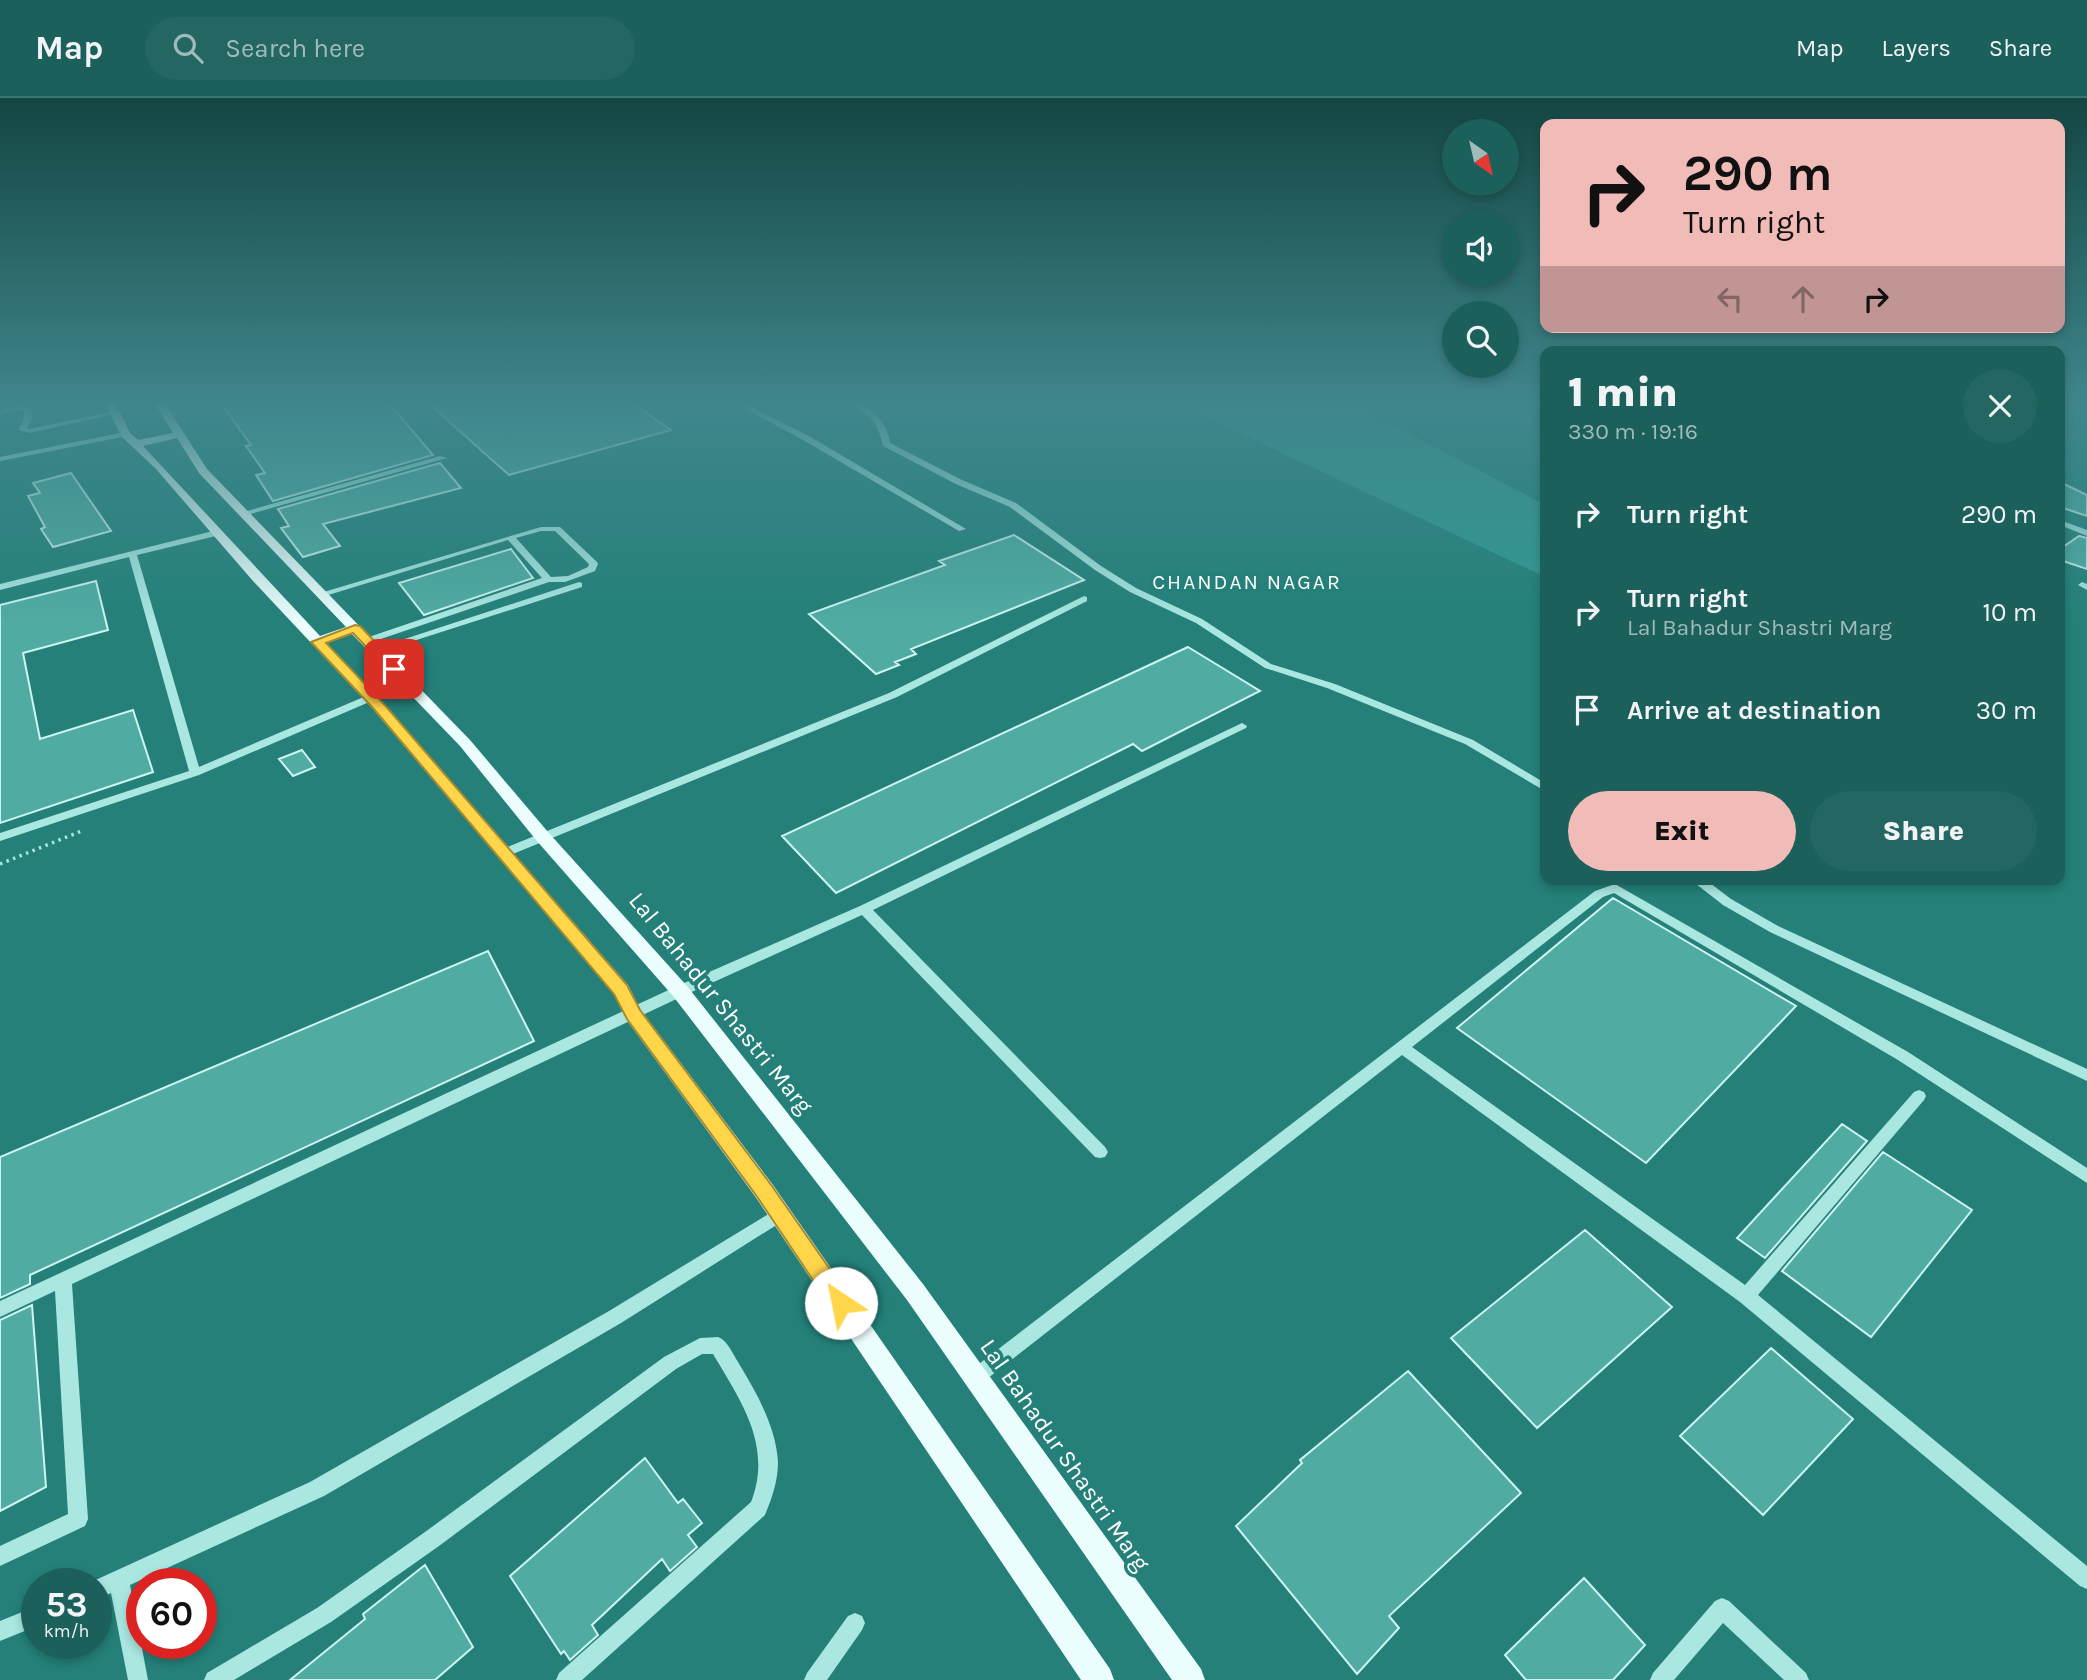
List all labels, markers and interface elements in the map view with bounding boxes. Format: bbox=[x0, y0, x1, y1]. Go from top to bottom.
search box bbox=[145, 17, 635, 80]
text: Map bbox=[35, 29, 103, 67]
icon: search bbox=[169, 29, 207, 67]
text: Search here bbox=[225, 33, 365, 64]
text: Map bbox=[1796, 34, 1844, 62]
text: Layers bbox=[1882, 34, 1951, 62]
text: Share bbox=[1989, 34, 2052, 62]
north arrow bbox=[1442, 119, 1519, 196]
map controls bbox=[1442, 119, 1519, 378]
text: 290 m bbox=[1683, 145, 1832, 202]
icon: right bbox=[1568, 147, 1659, 238]
text: Turn right bbox=[1683, 204, 1825, 241]
button: sound bbox=[1442, 210, 1519, 287]
icon: left bbox=[1711, 280, 1749, 318]
icon: ahead bbox=[1784, 280, 1822, 318]
icon: right bbox=[1857, 280, 1895, 318]
button: search bbox=[1442, 301, 1519, 378]
text: 1 min bbox=[1568, 367, 1678, 417]
button: close bbox=[1963, 369, 2037, 443]
text: 330 m · 19:16 bbox=[1568, 418, 1698, 445]
icon: right bbox=[1568, 495, 1606, 533]
text: Turn right bbox=[1627, 499, 1748, 530]
text: 290 m bbox=[1961, 499, 2037, 530]
district label: CHANDAN NAGAR bbox=[1152, 570, 1342, 594]
text: Turn right bbox=[1627, 583, 1748, 614]
icon: right bbox=[1568, 593, 1606, 631]
text: 10 m bbox=[1982, 597, 2037, 628]
text: Lal Bahadur Shastri Marg bbox=[1627, 614, 1892, 641]
pin bbox=[364, 639, 424, 699]
icon: arrive bbox=[375, 650, 413, 688]
icon: arrive bbox=[1568, 691, 1606, 729]
text: Arrive at destination bbox=[1627, 695, 1881, 726]
text: 30 m bbox=[1976, 695, 2037, 726]
button: Exit bbox=[1568, 791, 1796, 871]
button: Share bbox=[1810, 791, 2037, 871]
street label: Lal Bahadur Shastri Marg bbox=[623, 887, 819, 1120]
position arrow bbox=[804, 1266, 878, 1340]
street label: Lal Bahadur Shastri Marg bbox=[974, 1334, 1156, 1577]
speed limit sign: 60 bbox=[126, 1568, 217, 1659]
text: 53 bbox=[45, 1584, 88, 1625]
text: km/h bbox=[44, 1620, 89, 1642]

